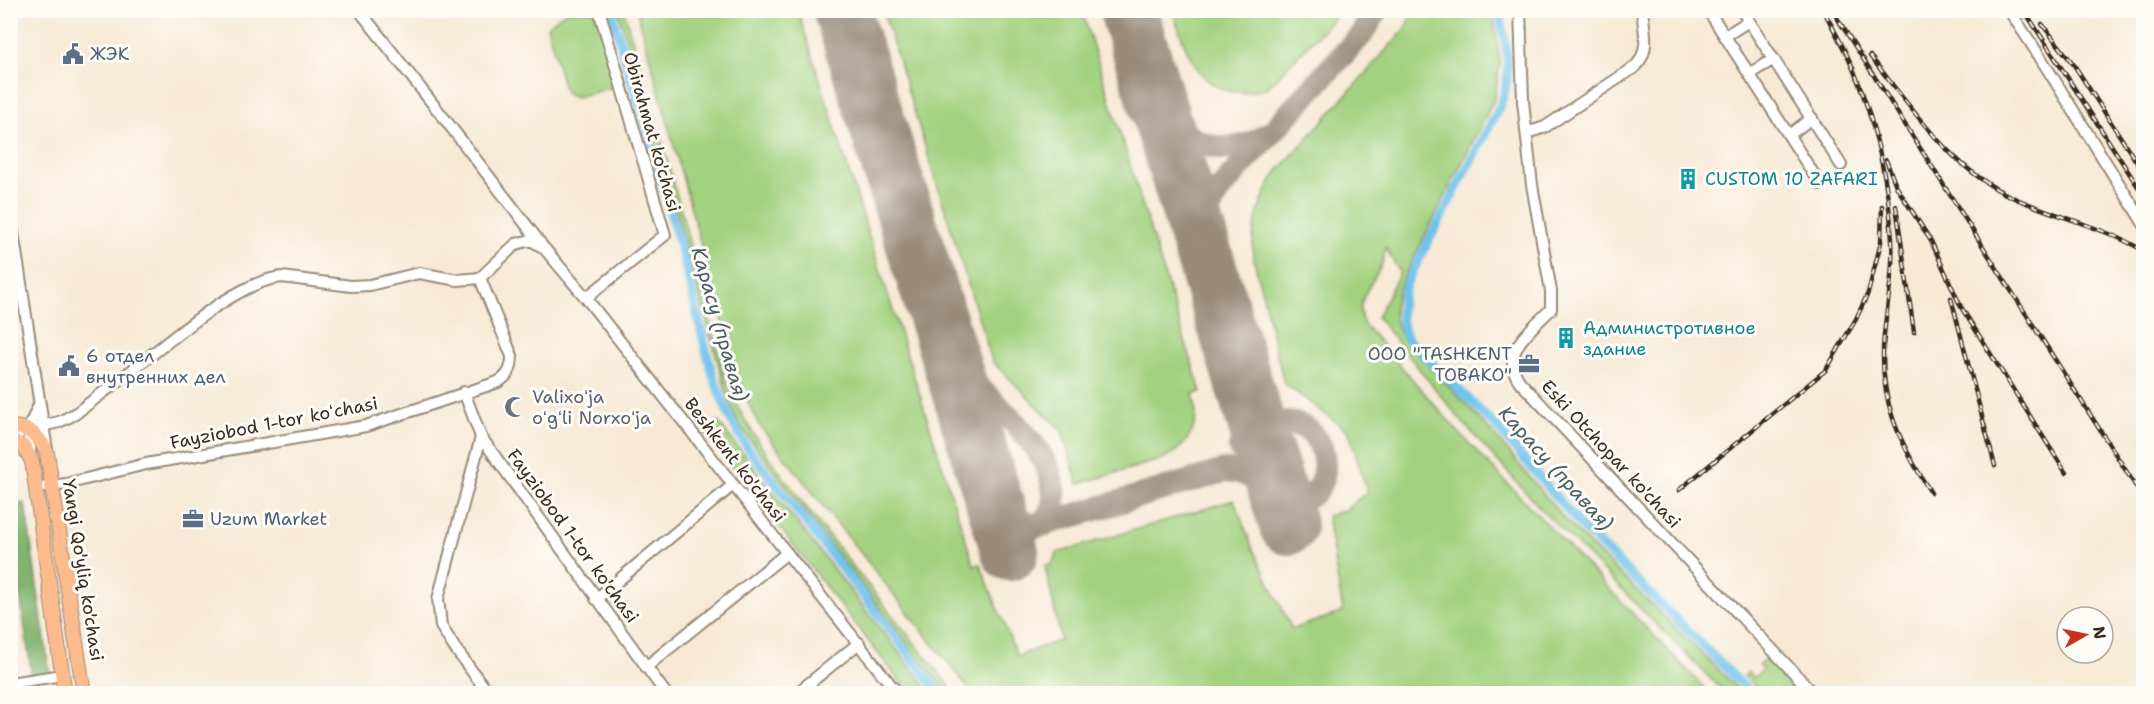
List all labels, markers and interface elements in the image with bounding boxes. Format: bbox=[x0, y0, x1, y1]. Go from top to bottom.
public building icon: ЖЭК bbox=[61, 42, 85, 66]
place label: ЖЭК bbox=[90, 42, 130, 66]
street label: Obirahmat ko'chasi bbox=[618, 49, 686, 215]
building icon: CUSTOM 10 ZAFARI bbox=[1676, 167, 1700, 191]
place label: CUSTOM 10 ZAFARI bbox=[1705, 167, 1878, 191]
water label: Карасу (правая) bbox=[686, 244, 754, 404]
place label: Администротивное здание bbox=[1583, 316, 1756, 361]
building icon: Администротивное здание bbox=[1554, 326, 1578, 350]
place label: OOO "TASHKENT TOBAKO" bbox=[1368, 342, 1512, 387]
place label: 6 отдел внутренних дел bbox=[86, 344, 225, 389]
office icon: OOO "TASHKENT TOBAKO" bbox=[1517, 352, 1541, 376]
public building icon: 6 отдел внутренних дел bbox=[57, 354, 81, 378]
street label: Eski Otchopar ko'chasi bbox=[1536, 375, 1686, 533]
place label: Valixoʻja oʻgʻli Norxoʻja bbox=[532, 385, 651, 430]
street label: Fayziobod 1-tor koʻchasi bbox=[168, 391, 380, 455]
street label: Beshkent ko'chasi bbox=[679, 393, 791, 527]
mosque icon: Valixoʻja oʻgʻli Norxoʻja bbox=[503, 395, 527, 419]
water label: Карасу (правая) bbox=[1493, 400, 1619, 536]
street label: Fayziobod 1-tor ko'chasi bbox=[502, 444, 644, 628]
street label: Yangi Qo'yliq ko'chasi bbox=[57, 477, 109, 663]
office icon: Uzum Market bbox=[181, 507, 205, 531]
place label: Uzum Market bbox=[210, 507, 328, 531]
north arrow bbox=[2055, 605, 2115, 665]
text: N bbox=[2088, 625, 2111, 641]

